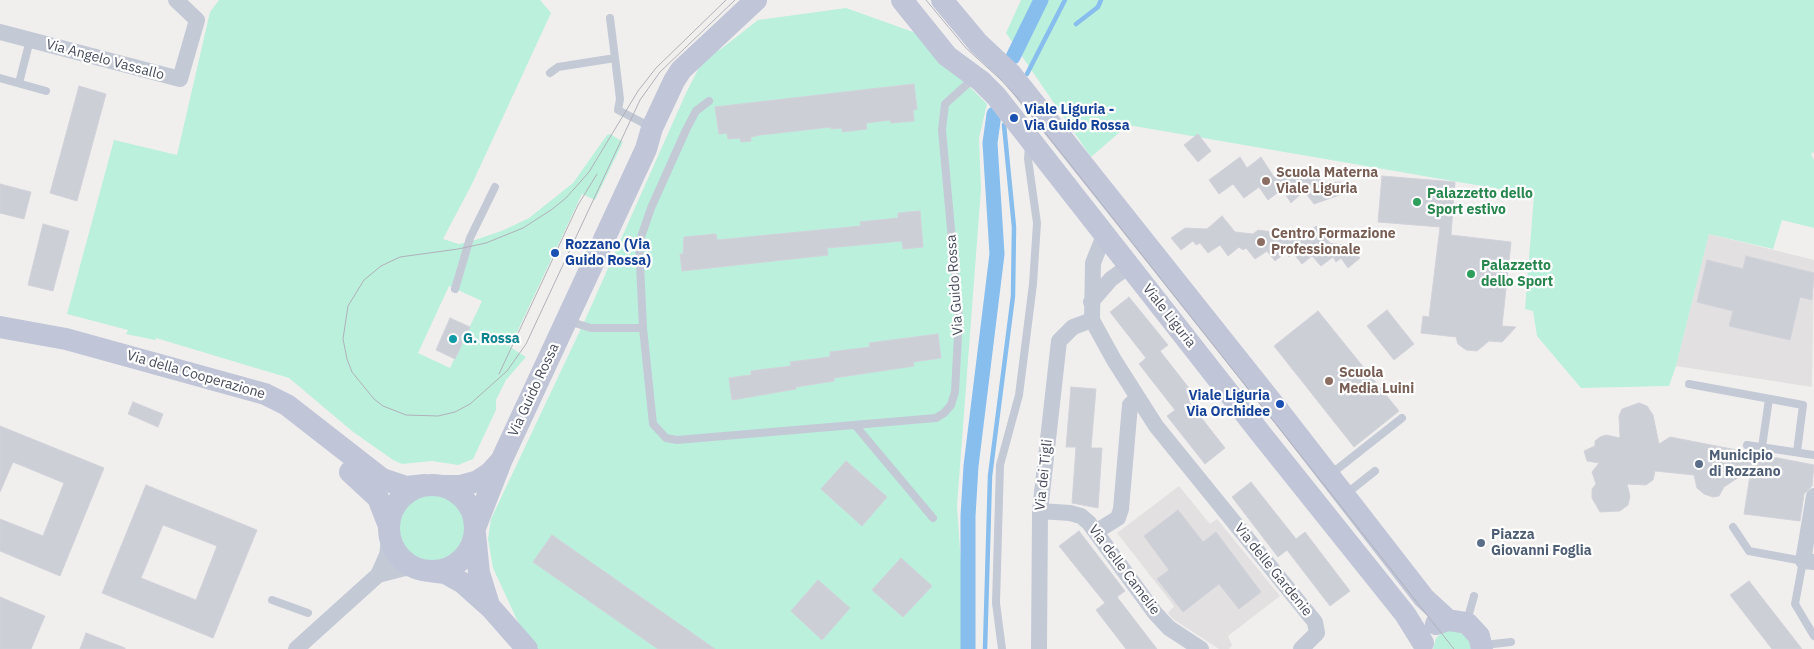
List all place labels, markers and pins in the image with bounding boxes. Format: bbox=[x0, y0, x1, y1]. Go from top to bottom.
place label: Viale Liguria - Via Guido Rossa bbox=[1024, 102, 1130, 134]
marker: Viale Liguria - Via Guido Rossa bbox=[1008, 112, 1020, 124]
place label: Scuola Materna Viale Liguria bbox=[1276, 165, 1378, 198]
marker: Scuola Materna Viale Liguria bbox=[1260, 175, 1272, 187]
place label: Palazzetto dello Sport estivo bbox=[1427, 186, 1533, 218]
marker: Palazzetto dello Sport estivo bbox=[1411, 196, 1423, 208]
place label: Centro Formazione Professionale bbox=[1271, 226, 1396, 258]
marker: Centro Formazione Professionale bbox=[1255, 236, 1267, 248]
place label: Rozzano (Via Guido Rossa) bbox=[565, 237, 651, 270]
marker: Rozzano (Via Guido Rossa) bbox=[549, 247, 561, 259]
place label: Palazzetto dello Sport bbox=[1481, 258, 1553, 290]
marker: Palazzetto dello Sport bbox=[1465, 268, 1477, 280]
place label: G. Rossa bbox=[463, 331, 520, 347]
marker: G. Rossa bbox=[447, 333, 459, 345]
place label: Scuola Media Luini bbox=[1339, 365, 1414, 398]
marker: Scuola Media Luini bbox=[1323, 375, 1335, 387]
place label: Viale Liguria Via Orchidee bbox=[1186, 388, 1270, 421]
marker: Viale Liguria Via Orchidee bbox=[1274, 398, 1286, 410]
place label: Municipio di Rozzano bbox=[1709, 448, 1781, 481]
marker: Municipio di Rozzano bbox=[1693, 458, 1705, 470]
place label: Piazza Giovanni Foglia bbox=[1491, 527, 1592, 560]
marker: Piazza Giovanni Foglia bbox=[1475, 537, 1487, 549]

